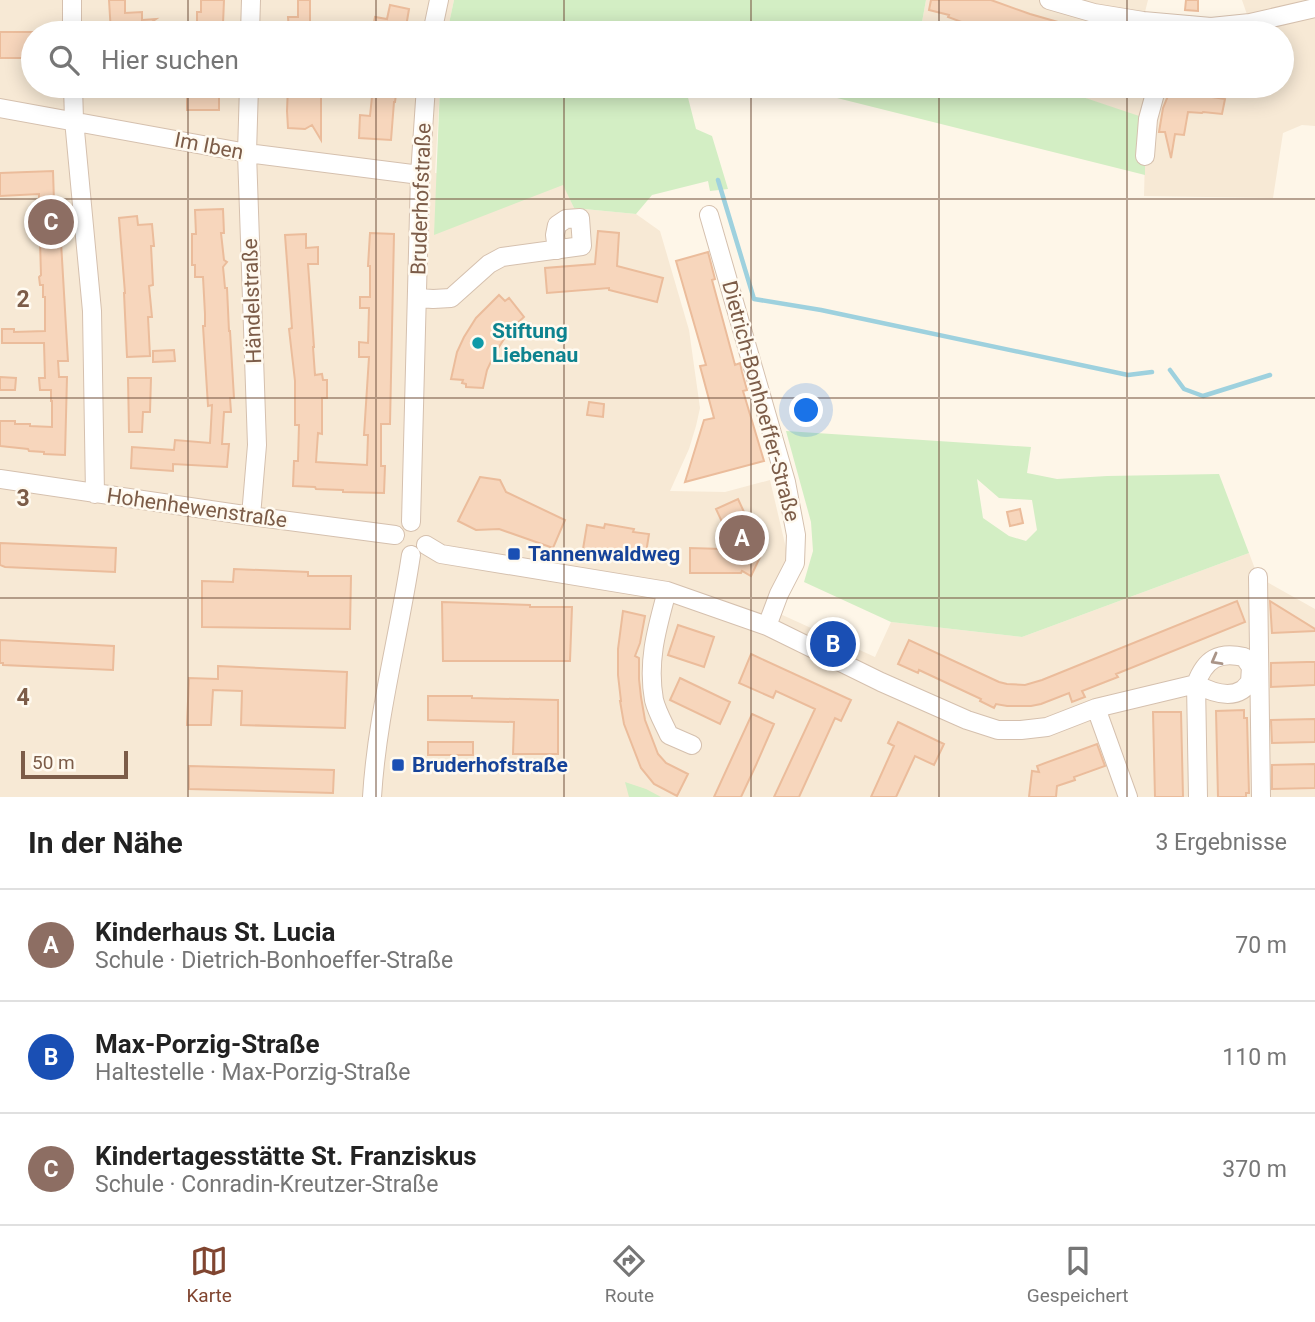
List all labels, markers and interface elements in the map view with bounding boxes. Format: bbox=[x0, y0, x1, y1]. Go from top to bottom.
search box bbox=[21, 21, 1294, 98]
icon: search bbox=[45, 41, 83, 79]
text: Hier suchen bbox=[101, 45, 239, 75]
street label: Bruderhofstraße bbox=[406, 123, 436, 275]
street label: Im Iben bbox=[173, 128, 245, 164]
pin: C bbox=[28, 196, 74, 248]
street label: Händelstraße bbox=[238, 238, 266, 364]
street label: Dietrich-Bonhoeffer-Straße bbox=[717, 278, 805, 524]
text: 2 bbox=[16, 286, 30, 313]
place label: Stiftung Liebenau bbox=[492, 319, 578, 367]
marker: Stiftung Liebenau bbox=[470, 335, 486, 351]
your location bbox=[789, 393, 823, 427]
street label: Hohenhewenstraße bbox=[105, 483, 289, 533]
text: 3 bbox=[16, 485, 30, 512]
pin: A bbox=[719, 512, 765, 564]
place label: Tannenwaldweg bbox=[528, 542, 680, 566]
marker: Tannenwaldweg bbox=[506, 546, 522, 562]
pin: B bbox=[810, 618, 856, 670]
one-way arrow bbox=[1211, 652, 1223, 666]
text: 4 bbox=[16, 684, 30, 711]
scale bar bbox=[21, 748, 128, 780]
text: 50 m bbox=[32, 751, 75, 774]
place label: Bruderhofstraße bbox=[412, 753, 568, 777]
marker: Bruderhofstraße bbox=[390, 757, 406, 773]
text: In der Nähe bbox=[28, 825, 183, 860]
text: 3 Ergebnisse bbox=[1155, 829, 1287, 856]
text: Kinderhaus St. Lucia bbox=[95, 917, 336, 947]
text: A bbox=[43, 932, 59, 959]
text: 70 m bbox=[1235, 932, 1287, 959]
text: Schule · Dietrich-Bonhoeffer-Straße bbox=[95, 947, 453, 974]
text: Max-Porzig-Straße bbox=[95, 1029, 319, 1059]
text: B bbox=[44, 1044, 58, 1071]
text: 110 m bbox=[1222, 1044, 1287, 1071]
text: Haltestelle · Max-Porzig-Straße bbox=[95, 1059, 410, 1086]
text: Kindertagesstätte St. Franziskus bbox=[95, 1141, 477, 1171]
text: C bbox=[43, 1156, 59, 1183]
text: 370 m bbox=[1222, 1156, 1287, 1183]
text: Schule · Conradin-Kreutzer-Straße bbox=[95, 1171, 438, 1198]
tab: Karte bbox=[186, 1242, 232, 1307]
tab: Route bbox=[605, 1242, 654, 1307]
tab: Gespeichert bbox=[1027, 1242, 1129, 1307]

